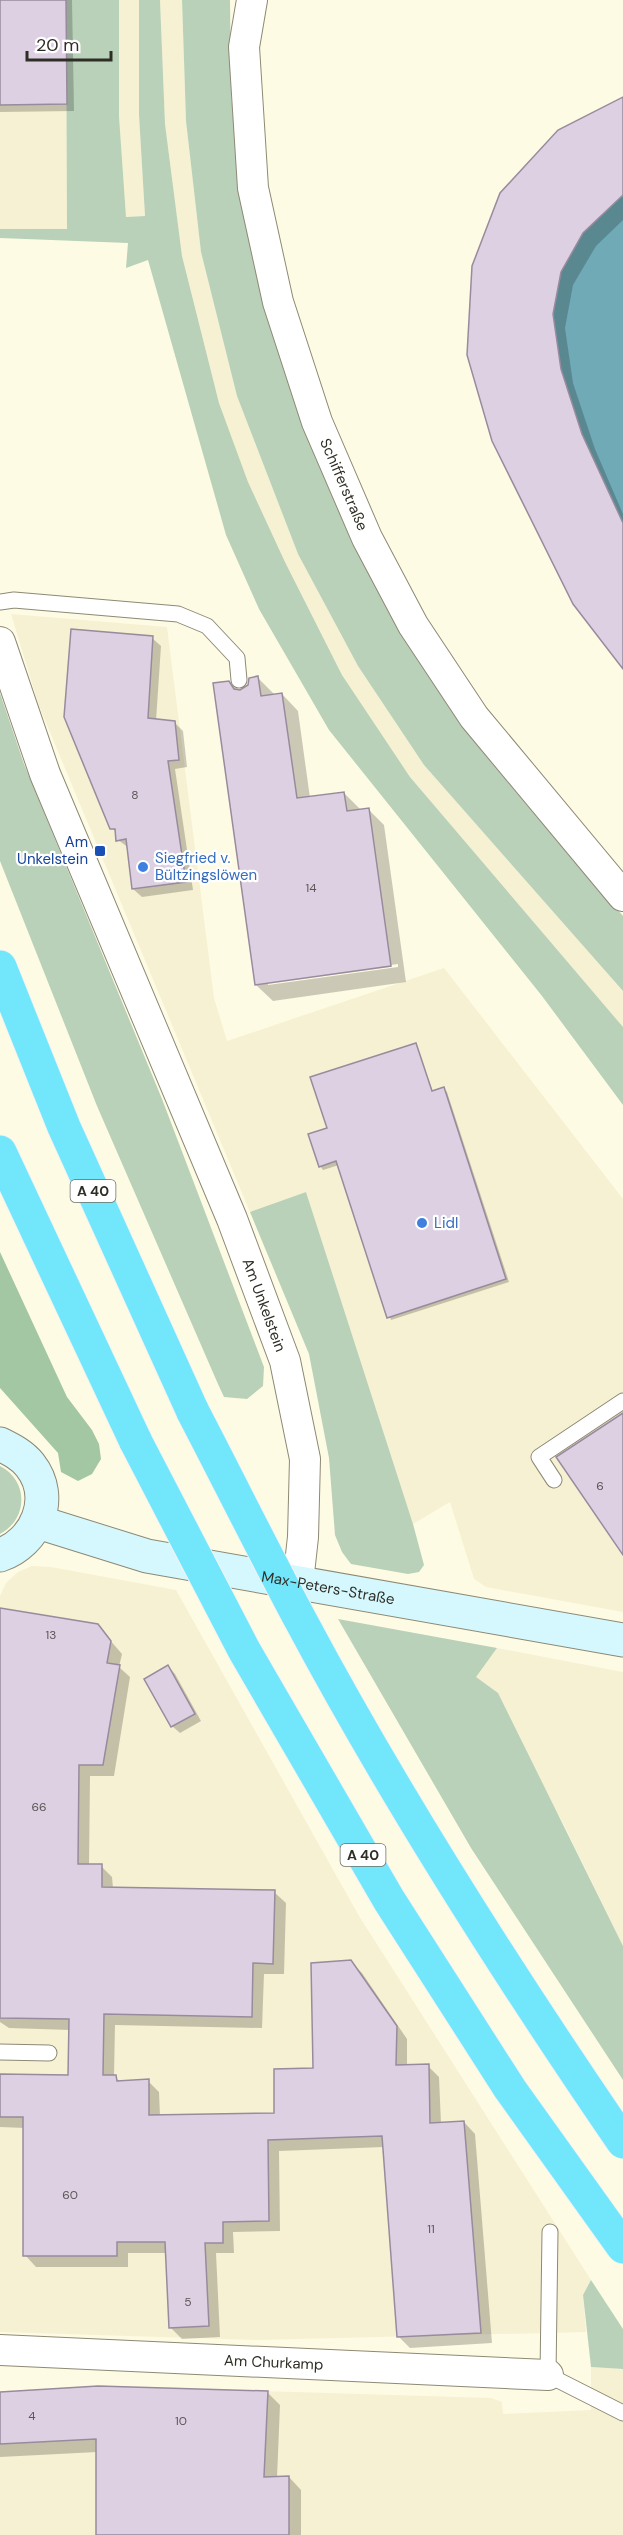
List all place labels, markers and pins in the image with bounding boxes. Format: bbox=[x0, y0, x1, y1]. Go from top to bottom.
place label: Am Unkelstein bbox=[17, 832, 88, 869]
marker: Am Unkelstein bbox=[93, 844, 107, 858]
place label: Siegfried v. Bültzingslöwen bbox=[155, 848, 257, 885]
marker: Siegfried v. Bültzingslöwen bbox=[136, 860, 150, 874]
place label: Lidl bbox=[434, 1213, 458, 1233]
marker: Lidl bbox=[415, 1216, 429, 1230]

